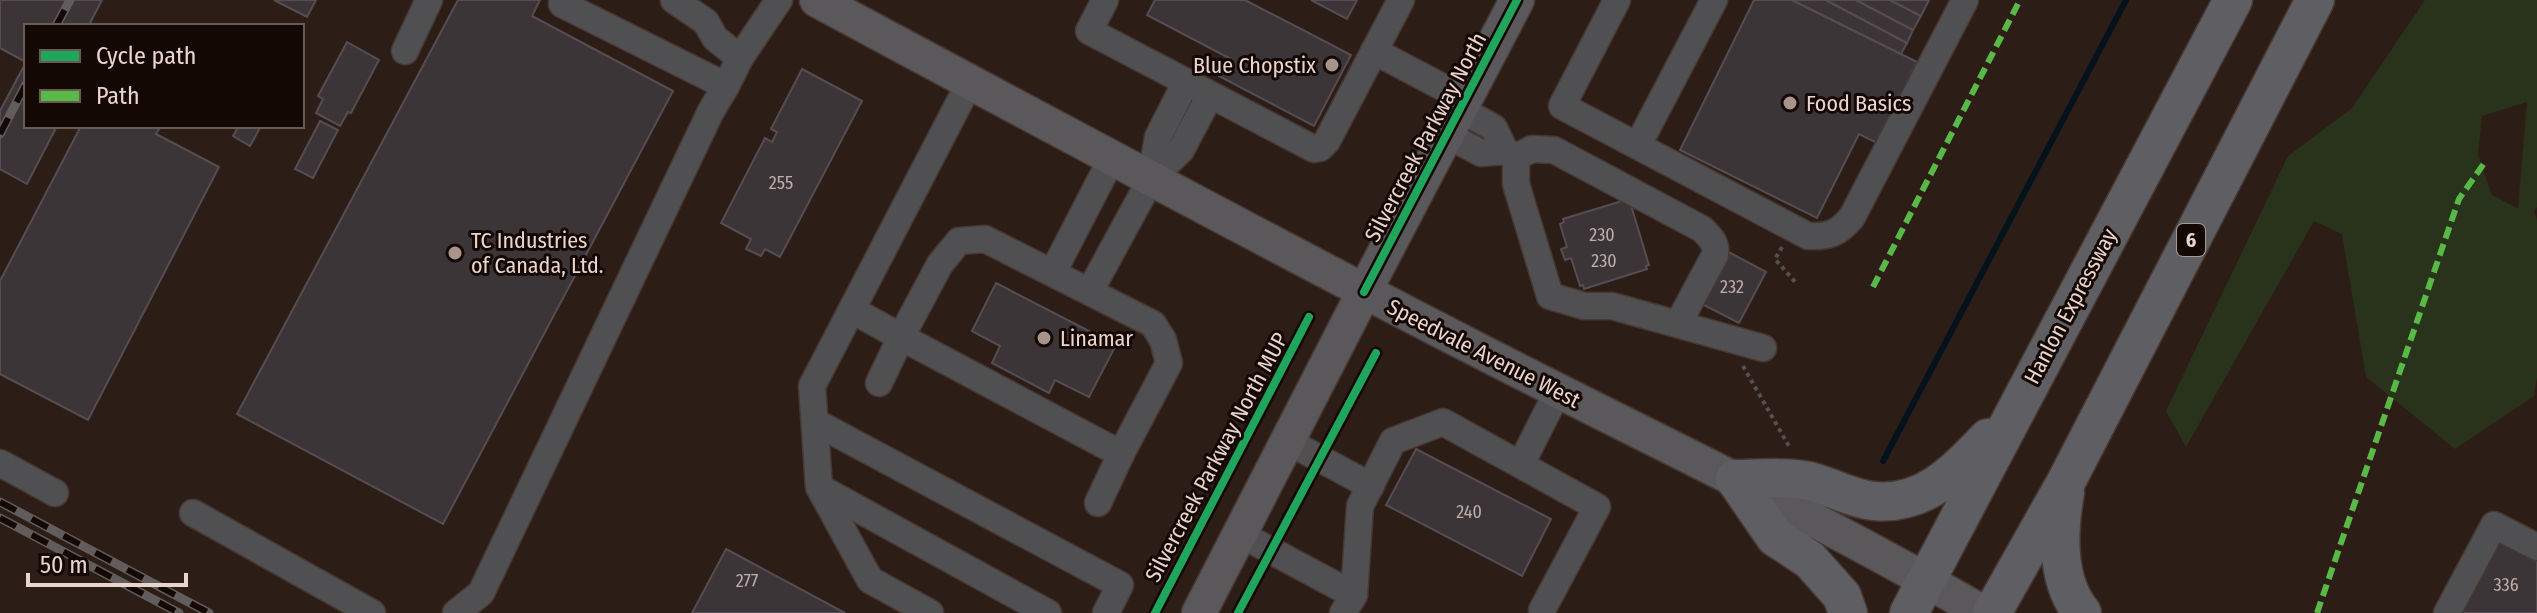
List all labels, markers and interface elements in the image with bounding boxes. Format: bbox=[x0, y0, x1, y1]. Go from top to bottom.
legend bbox=[24, 24, 304, 128]
street label: Silvercreek Parkway North bbox=[1359, 28, 1492, 247]
text: Cycle path bbox=[96, 42, 196, 70]
place label: Blue Chopstix bbox=[1193, 52, 1316, 79]
marker: Blue Chopstix bbox=[1323, 56, 1341, 74]
text: Path bbox=[96, 82, 140, 110]
place label: Food Basics bbox=[1806, 90, 1911, 117]
marker: Food Basics bbox=[1781, 94, 1799, 112]
house number: 255 bbox=[769, 172, 793, 194]
house number: 230 bbox=[1589, 224, 1615, 246]
street label: Hanlon Expressway bbox=[2018, 224, 2123, 389]
road number: 6 bbox=[2177, 224, 2205, 256]
place label: TC Industries of Canada, Ltd. bbox=[471, 227, 603, 279]
marker: TC Industries of Canada, Ltd. bbox=[446, 244, 464, 262]
house number: 230 bbox=[1591, 250, 1617, 272]
house number: 232 bbox=[1720, 276, 1744, 298]
street label: Speedvale Avenue West bbox=[1383, 293, 1585, 414]
place label: Linamar bbox=[1060, 325, 1133, 352]
street label: Silvercreek Parkway North MUP bbox=[1139, 328, 1294, 587]
marker: Linamar bbox=[1035, 329, 1053, 347]
house number: 240 bbox=[1456, 501, 1482, 523]
scale bar bbox=[28, 537, 186, 587]
text: 50 m bbox=[40, 551, 88, 579]
house number: 277 bbox=[736, 570, 758, 592]
house number: 336 bbox=[2493, 574, 2519, 596]

